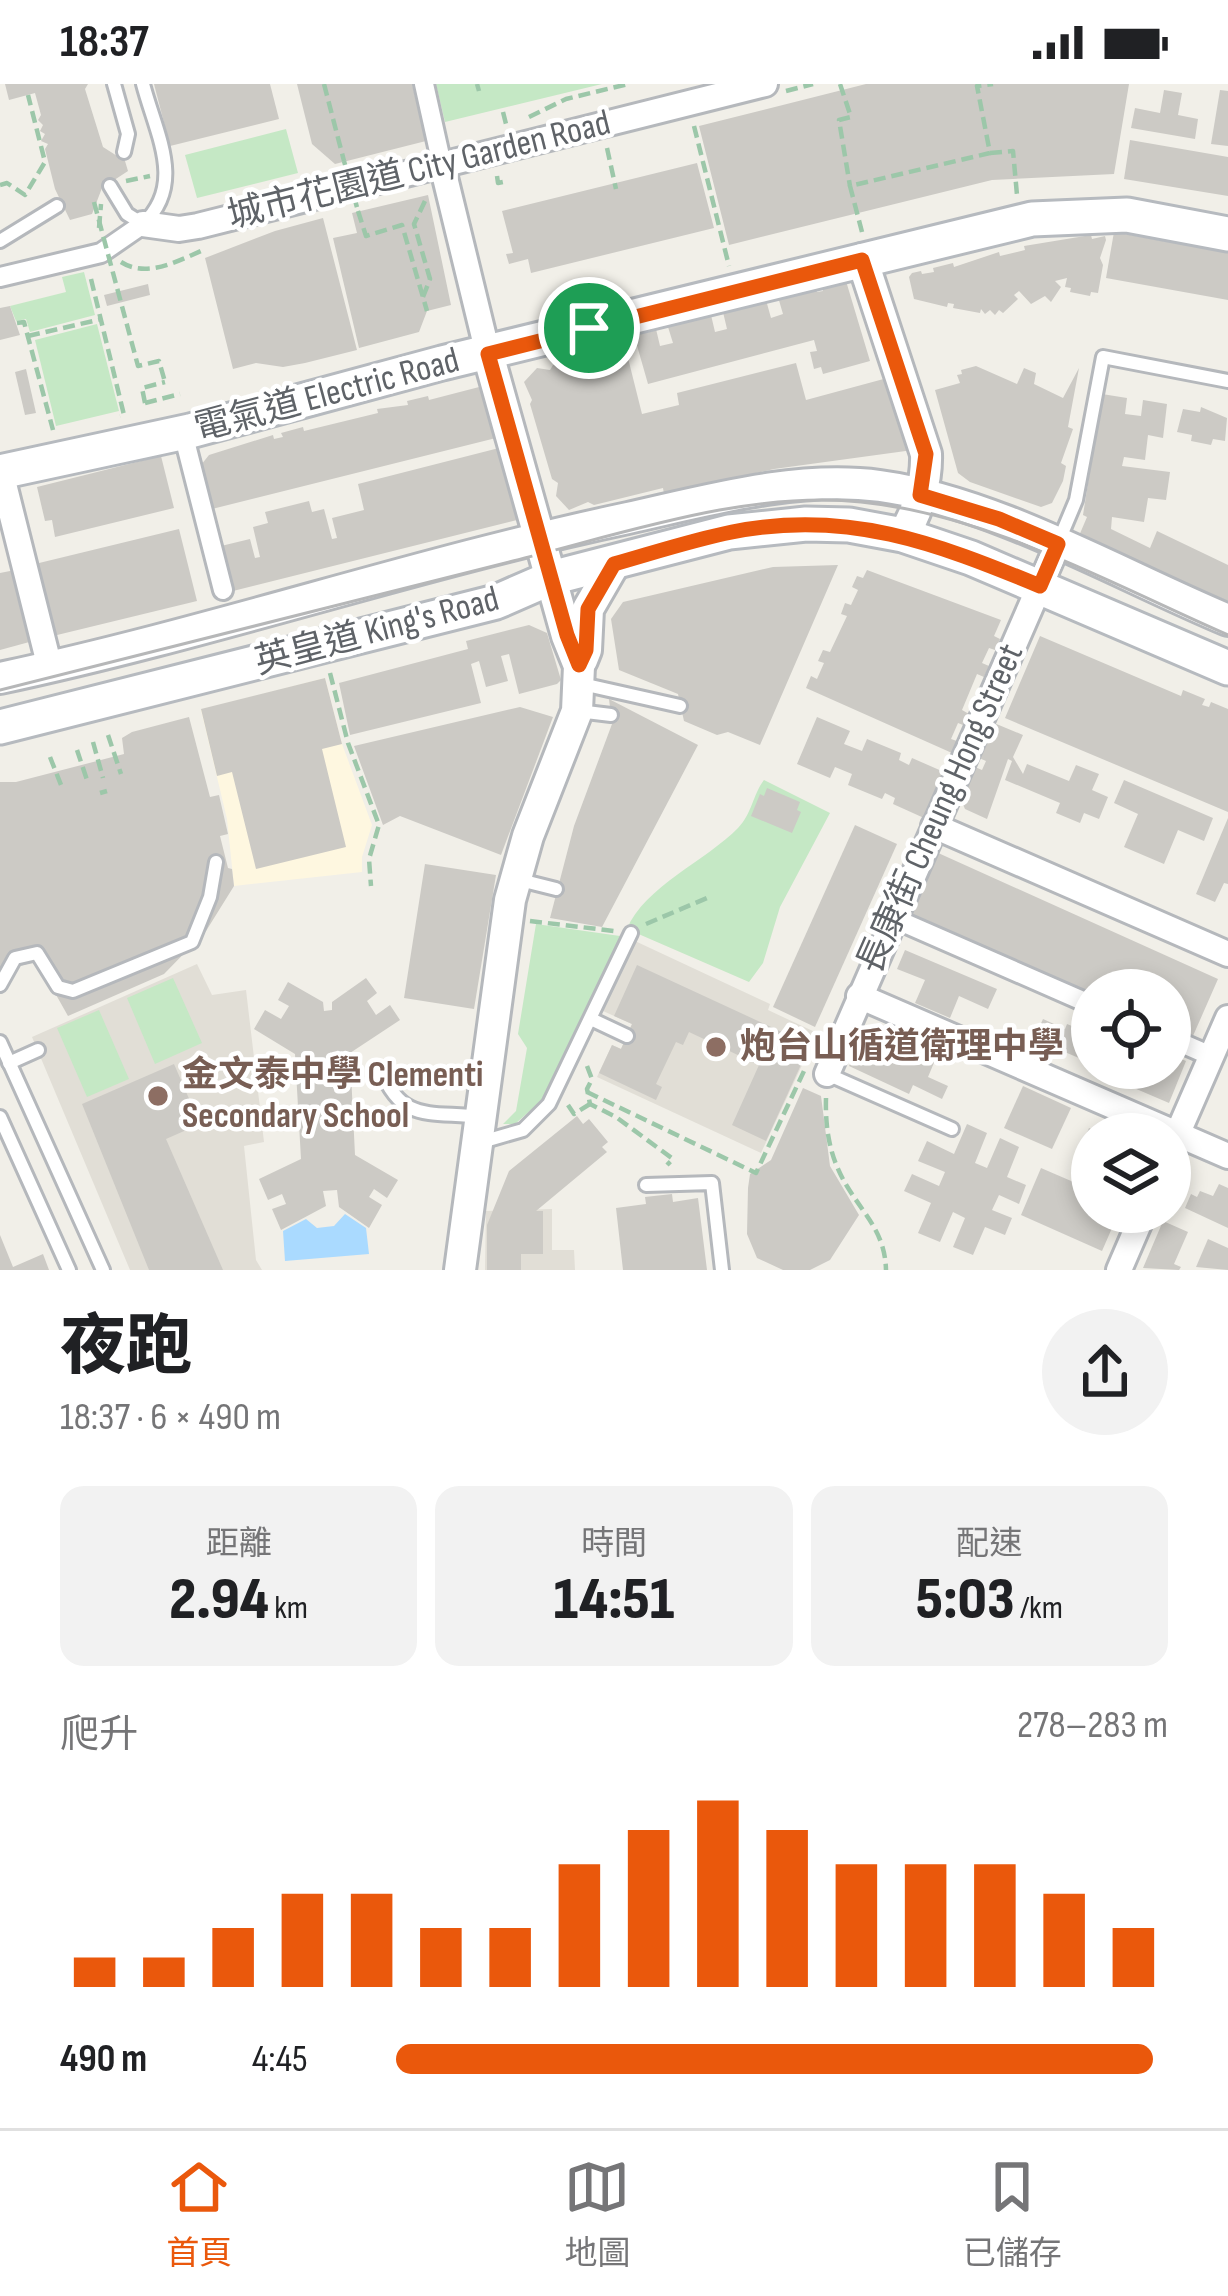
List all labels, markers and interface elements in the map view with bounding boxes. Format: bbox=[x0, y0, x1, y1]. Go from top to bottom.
text: 18:37 bbox=[60, 15, 149, 70]
street label: 城市花園道 City Garden Road bbox=[223, 102, 615, 238]
pin bbox=[538, 277, 640, 379]
icon: arrive bbox=[556, 295, 622, 361]
street label: 電氣道 Electric Road bbox=[190, 339, 464, 451]
street label: 英皇道 King's Road bbox=[250, 578, 504, 684]
street label: 長康街 Cheung Hong Street bbox=[849, 637, 1033, 980]
map controls bbox=[1071, 969, 1191, 1233]
button: locate bbox=[1071, 969, 1191, 1089]
place label: 炮台山循道衛理中學 bbox=[740, 1026, 1064, 1069]
marker: 炮台山循道衛理中學 bbox=[703, 1034, 729, 1060]
place label: 金文泰中學 Clementi Secondary School bbox=[182, 1054, 483, 1138]
marker: 金文泰中學 Clementi Secondary School bbox=[145, 1083, 171, 1109]
button: layers bbox=[1071, 1113, 1191, 1233]
text: 夜跑 bbox=[60, 1309, 192, 1388]
button: share bbox=[1042, 1309, 1168, 1435]
text: 18:37 · 6 × 490 m bbox=[60, 1394, 281, 1441]
text: 距離 bbox=[206, 1524, 272, 1564]
text: 時間 bbox=[581, 1524, 647, 1564]
text: 配速 bbox=[956, 1524, 1022, 1564]
text: 2.94 bbox=[169, 1564, 269, 1636]
text: 14:51 bbox=[554, 1564, 674, 1636]
text: 5:03 bbox=[916, 1564, 1015, 1636]
text: km bbox=[269, 1588, 308, 1628]
text: /km bbox=[1015, 1588, 1063, 1628]
text: 278–283 m bbox=[1017, 1702, 1168, 1749]
text: 爬升 bbox=[60, 1712, 138, 1759]
text: 490 m bbox=[60, 2036, 147, 2083]
text: 4:45 bbox=[252, 2036, 308, 2083]
tab: 首頁 bbox=[166, 2154, 232, 2274]
tab: 地圖 bbox=[564, 2154, 630, 2274]
tab: 已儲存 bbox=[963, 2154, 1062, 2274]

